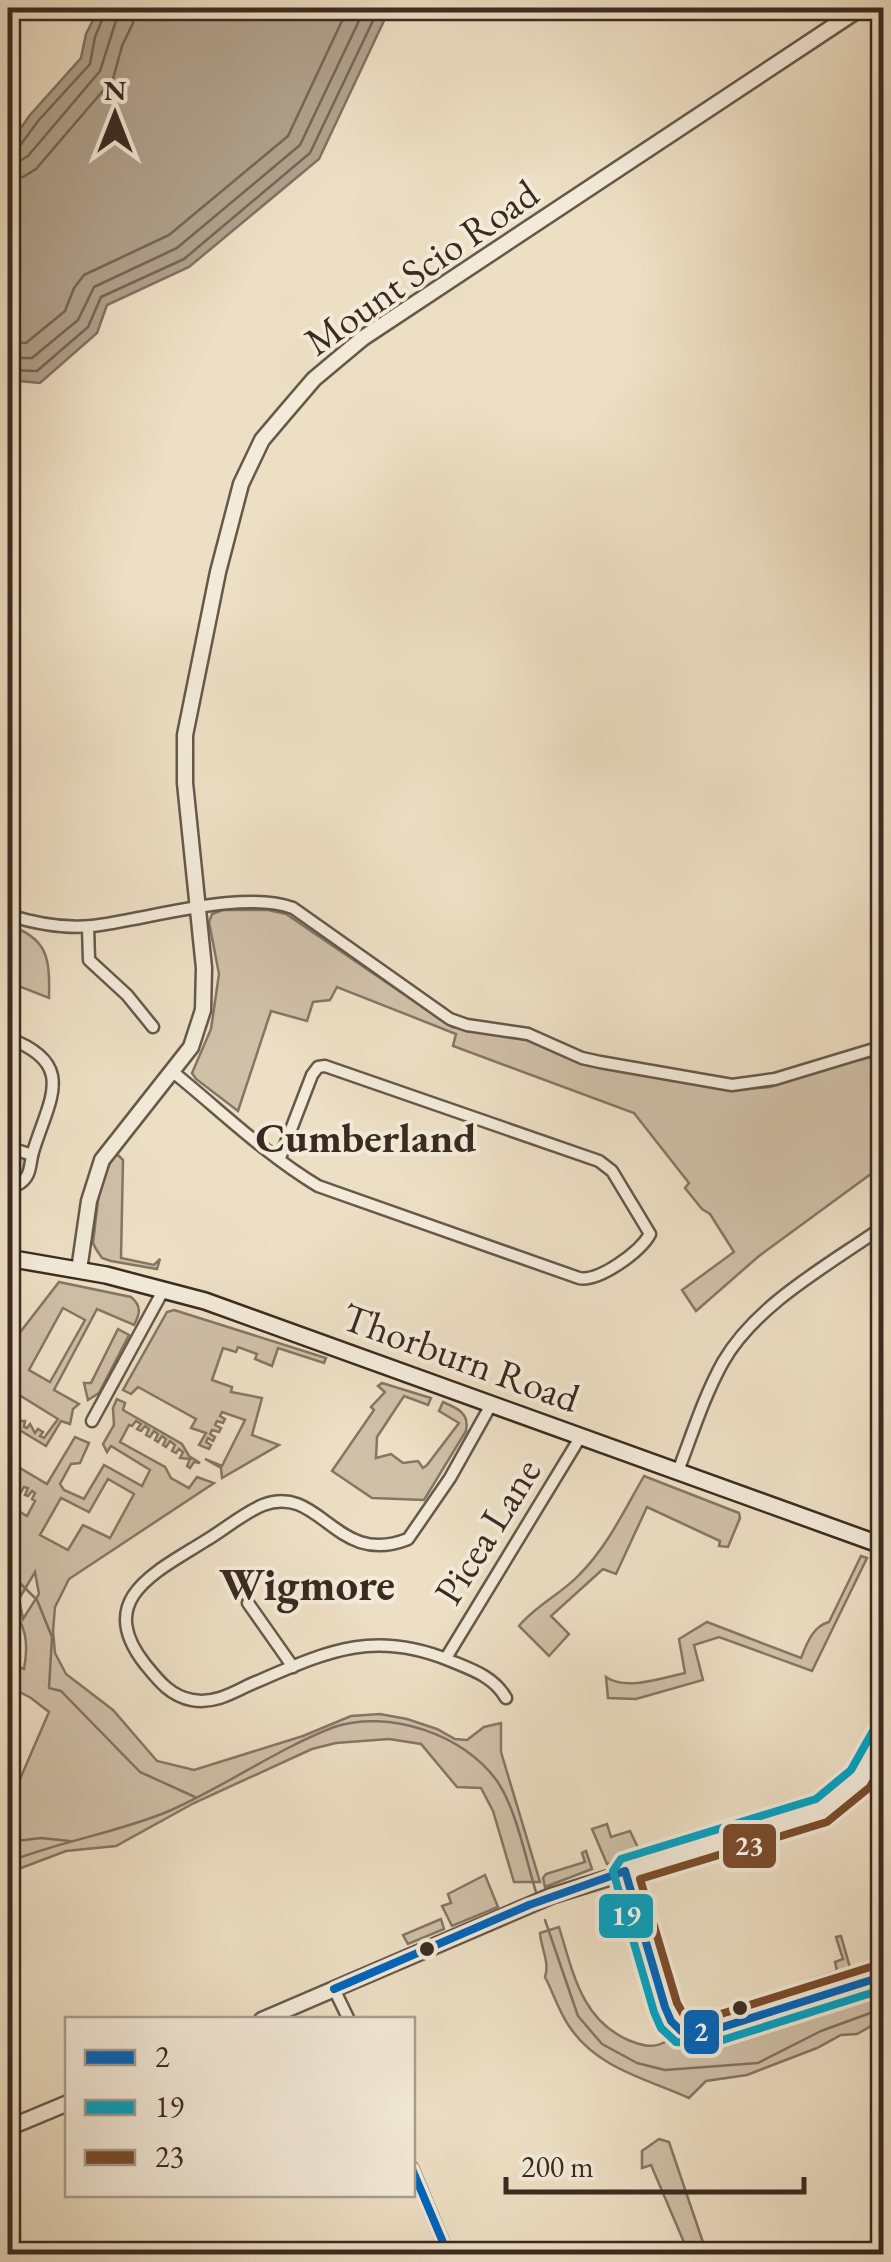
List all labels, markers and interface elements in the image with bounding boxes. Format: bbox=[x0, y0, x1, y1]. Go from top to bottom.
north arrow bbox=[65, 65, 165, 165]
text: N bbox=[104, 72, 127, 108]
street label: Mount Scio Road bbox=[294, 167, 549, 367]
district label: Cumberland bbox=[256, 1110, 476, 1165]
street label: Thorburn Road bbox=[335, 1290, 587, 1424]
street label: Picea Lane bbox=[422, 1448, 552, 1614]
district label: Wigmore bbox=[219, 1555, 395, 1614]
line badge: 23 bbox=[721, 1822, 778, 1870]
text: 23 bbox=[734, 1827, 764, 1863]
line badge: 19 bbox=[597, 1892, 655, 1940]
text: 19 bbox=[611, 1897, 641, 1933]
unlabelled marker bbox=[417, 1939, 437, 1959]
unlabelled marker bbox=[730, 1998, 750, 2018]
line badge: 2 bbox=[682, 2008, 721, 2056]
text: 2 bbox=[694, 2013, 709, 2049]
legend bbox=[65, 2017, 415, 2197]
text: 2 bbox=[155, 2037, 170, 2076]
text: 19 bbox=[155, 2087, 184, 2126]
scale bar bbox=[506, 2132, 804, 2194]
text: 23 bbox=[155, 2137, 184, 2176]
text: 200 m bbox=[521, 2147, 594, 2186]

